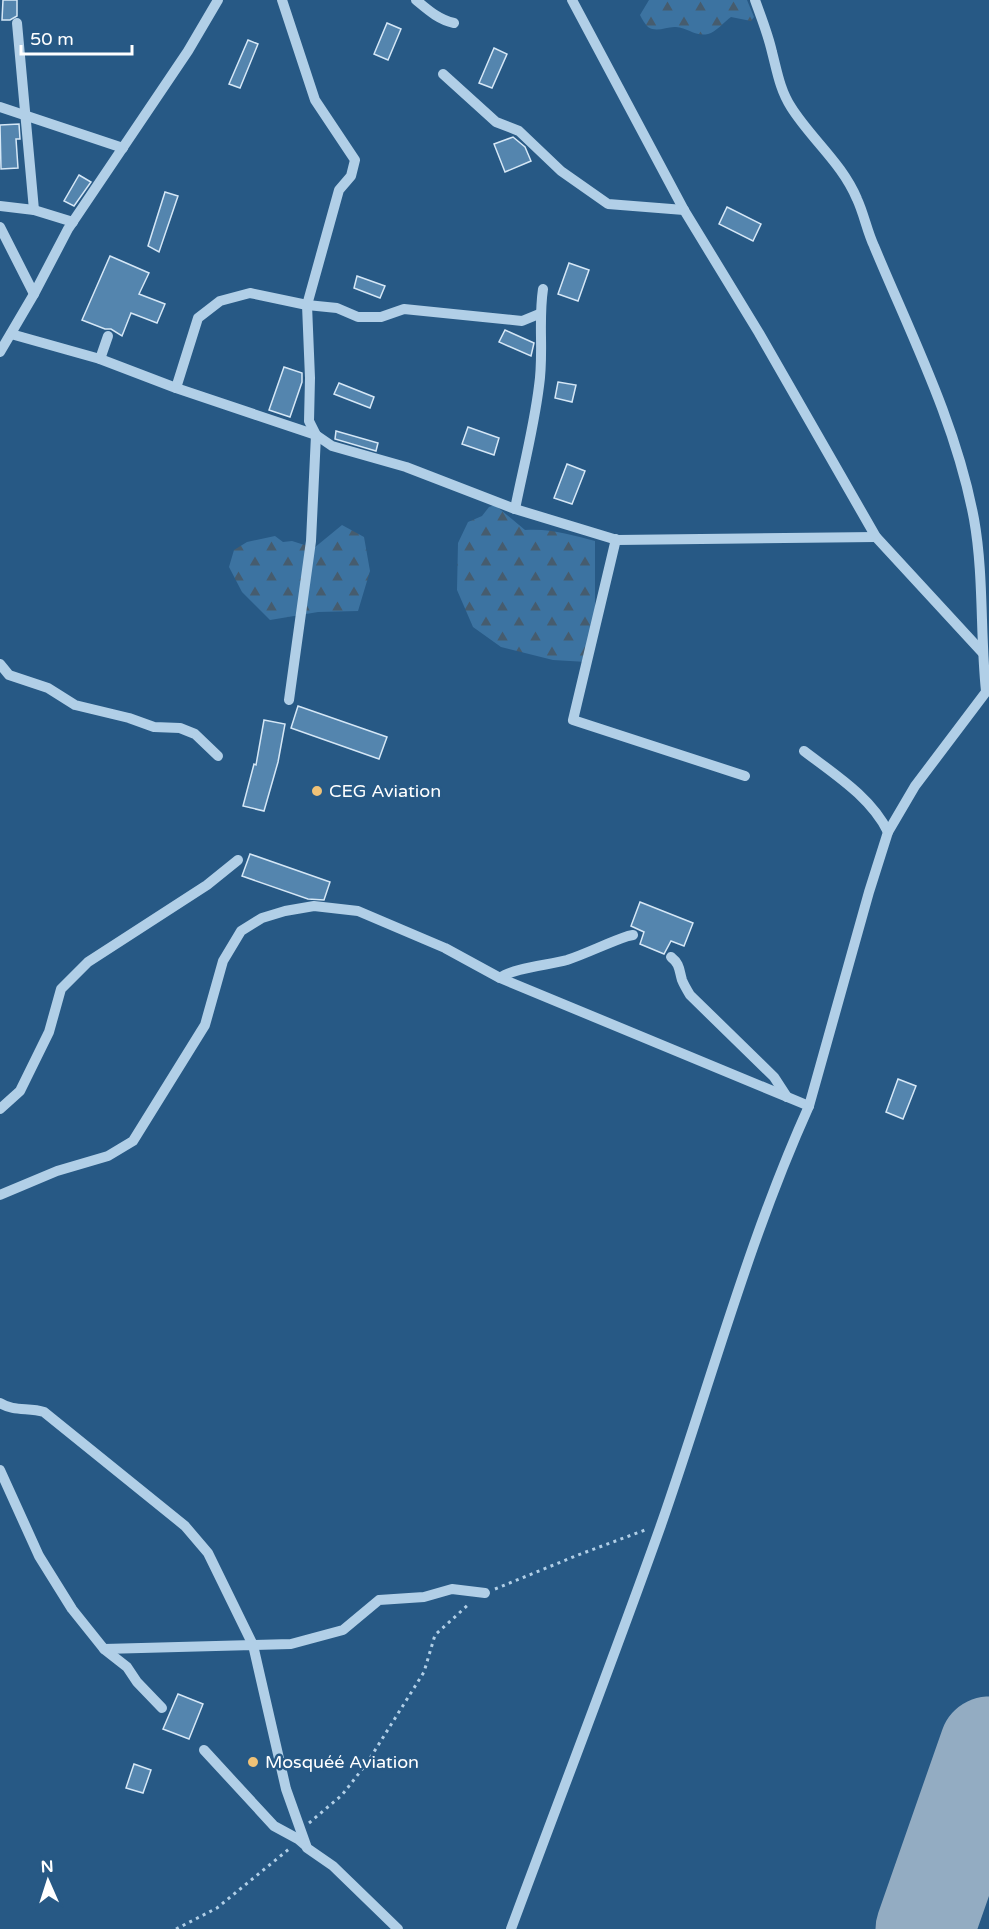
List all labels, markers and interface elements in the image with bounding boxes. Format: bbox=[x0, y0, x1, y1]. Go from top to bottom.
scale bar bbox=[21, 18, 132, 56]
text: 50 m bbox=[30, 28, 74, 50]
place label: CEG Aviation bbox=[329, 780, 441, 802]
marker: CEG Aviation bbox=[310, 784, 324, 798]
place label: Mosquéé Aviation bbox=[265, 1751, 419, 1773]
marker: Mosquéé Aviation bbox=[246, 1755, 260, 1769]
north arrow bbox=[18, 1851, 78, 1911]
text: N bbox=[40, 1857, 54, 1877]

